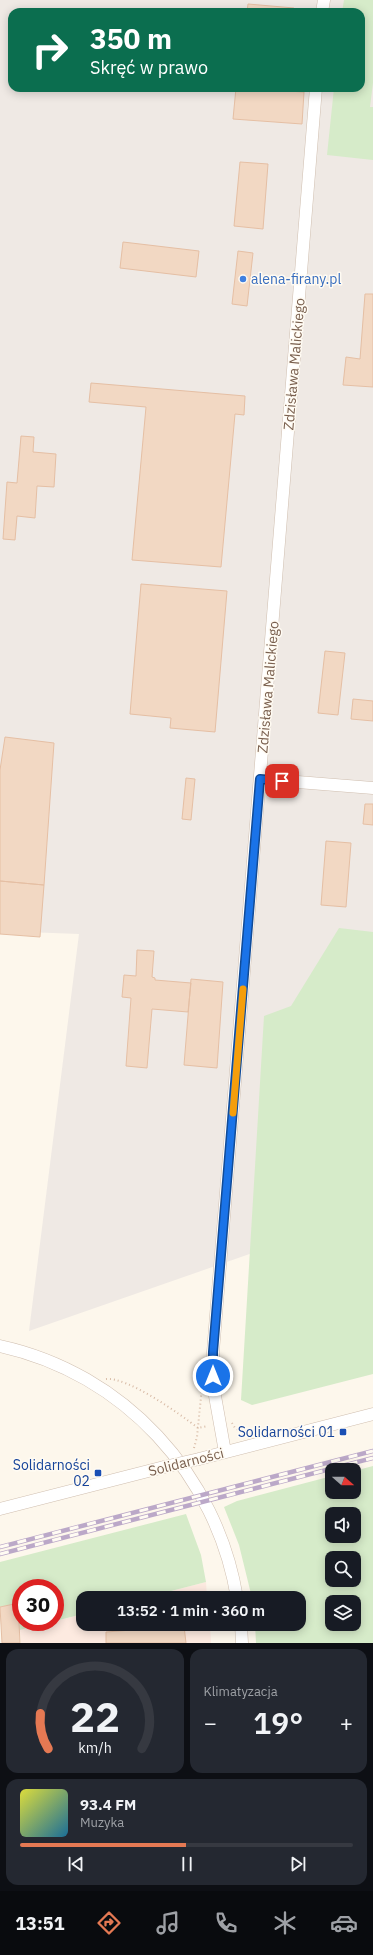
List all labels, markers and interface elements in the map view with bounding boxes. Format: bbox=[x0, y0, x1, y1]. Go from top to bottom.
text: 350 m bbox=[90, 20, 172, 57]
icon: right bbox=[24, 24, 76, 76]
text: Skręć w prawo bbox=[90, 56, 208, 79]
place label: alena-firany.pl bbox=[251, 270, 341, 288]
marker: alena-firany.pl bbox=[238, 274, 248, 284]
street label: Zdzisława Malickiego bbox=[279, 297, 309, 431]
street label: Zdzisława Malickiego bbox=[253, 620, 283, 754]
pin bbox=[265, 764, 299, 798]
icon: arrive bbox=[271, 770, 293, 792]
position arrow bbox=[192, 1355, 234, 1397]
place label: Solidarności 01 bbox=[238, 1423, 335, 1441]
marker: Solidarności 01 bbox=[338, 1427, 348, 1437]
street label: Solidarności bbox=[146, 1444, 226, 1480]
place label: Solidarności 02 bbox=[13, 1456, 90, 1490]
north arrow bbox=[325, 1463, 361, 1499]
map controls bbox=[325, 1463, 361, 1631]
marker: Solidarności 02 bbox=[93, 1468, 103, 1478]
button: sound bbox=[325, 1507, 361, 1543]
button: search bbox=[325, 1551, 361, 1587]
speed limit sign: 30 bbox=[12, 1579, 64, 1631]
button: layers bbox=[325, 1595, 361, 1631]
text: 13:52 · 1 min · 360 m bbox=[117, 1601, 265, 1620]
text: Klimatyzacja bbox=[204, 1683, 278, 1700]
text: 22 bbox=[70, 1689, 120, 1743]
text: 19° bbox=[253, 1703, 303, 1742]
text: − bbox=[204, 1708, 217, 1737]
text: + bbox=[340, 1708, 353, 1737]
text: km/h bbox=[78, 1738, 112, 1757]
text: 93.4 FM bbox=[80, 1795, 136, 1814]
text: Muzyka bbox=[80, 1814, 124, 1831]
icon: previous bbox=[65, 1853, 87, 1875]
icon: pause bbox=[176, 1853, 198, 1875]
icon: next bbox=[287, 1853, 309, 1875]
icon: directions bbox=[95, 1909, 123, 1937]
icon: music bbox=[154, 1909, 182, 1937]
icon: phone bbox=[212, 1909, 240, 1937]
icon: climate bbox=[271, 1909, 299, 1937]
icon: car bbox=[330, 1909, 358, 1937]
text: 13:51 bbox=[15, 1912, 64, 1935]

